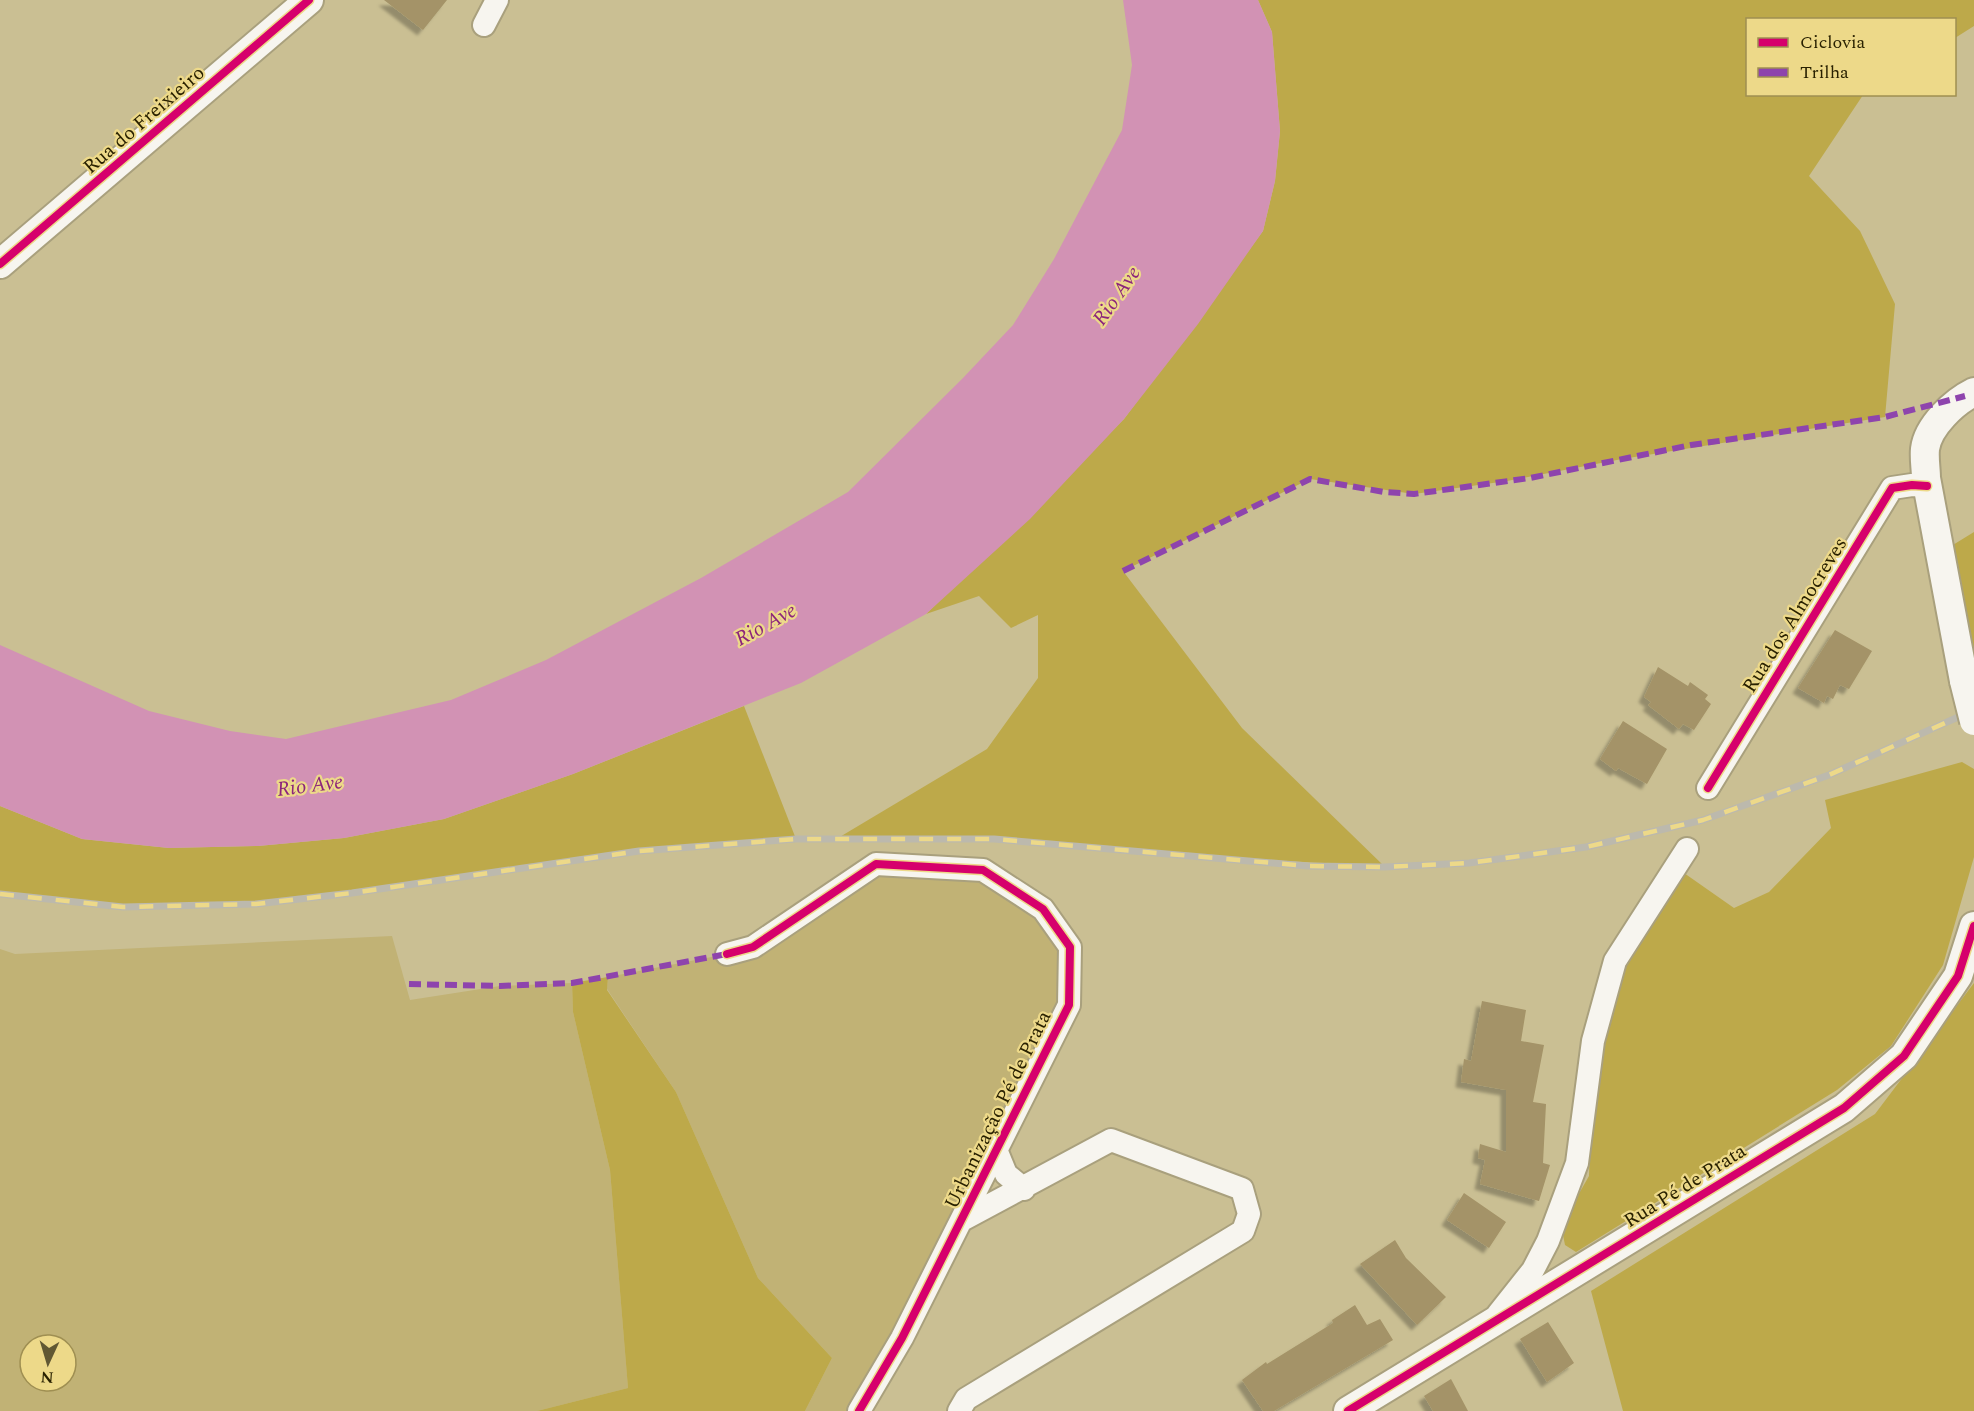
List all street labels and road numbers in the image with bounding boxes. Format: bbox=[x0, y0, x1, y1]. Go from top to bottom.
street label: Rua do Freixieiro bbox=[77, 59, 211, 181]
street label: Rua dos Almocreves bbox=[1735, 531, 1855, 699]
street label: Urbanização Pé de Prata bbox=[937, 1006, 1059, 1214]
street label: Rua Pé de Prata bbox=[1618, 1136, 1752, 1236]

